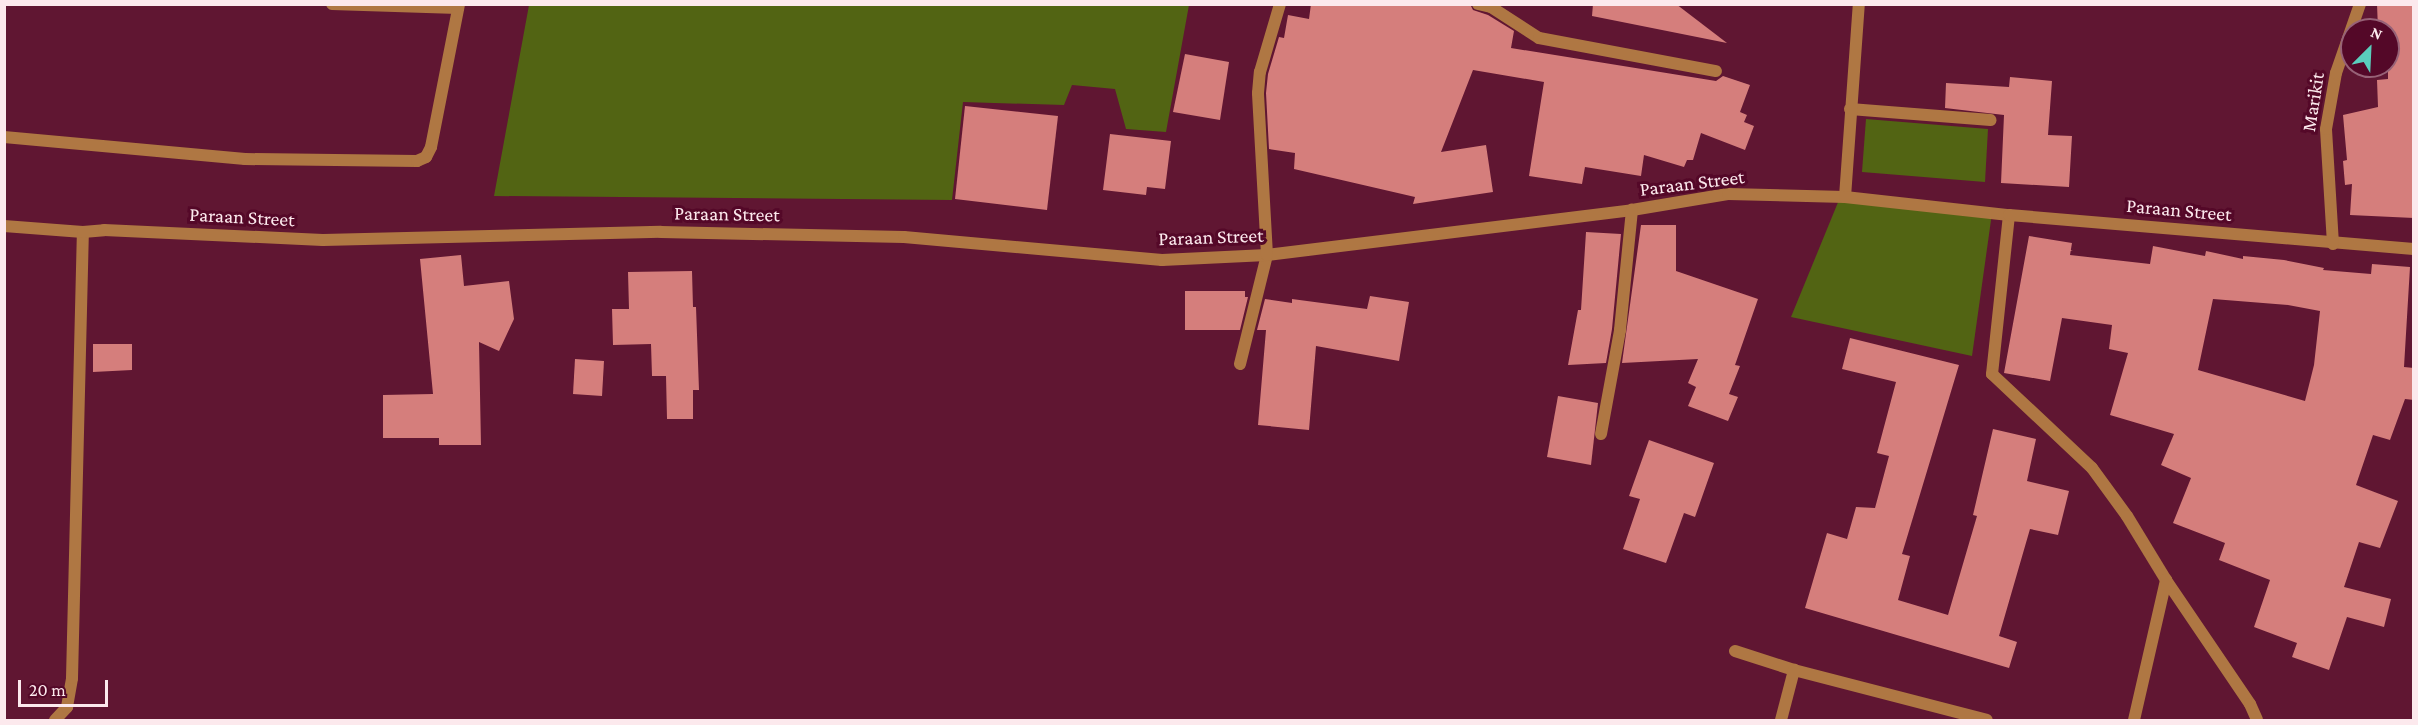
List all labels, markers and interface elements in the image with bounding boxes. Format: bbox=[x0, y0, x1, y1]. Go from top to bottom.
north arrow bbox=[2340, 18, 2400, 78]
text: N bbox=[2368, 23, 2385, 43]
street label: Marikit bbox=[2296, 71, 2330, 133]
street label: Paraan Street bbox=[1638, 165, 1746, 201]
street label: Paraan Street bbox=[2125, 193, 2233, 227]
street label: Paraan Street bbox=[674, 201, 780, 227]
street label: Paraan Street bbox=[189, 202, 295, 232]
street label: Paraan Street bbox=[1158, 223, 1264, 251]
scale bar bbox=[21, 668, 111, 706]
text: 20 m bbox=[29, 680, 66, 700]

